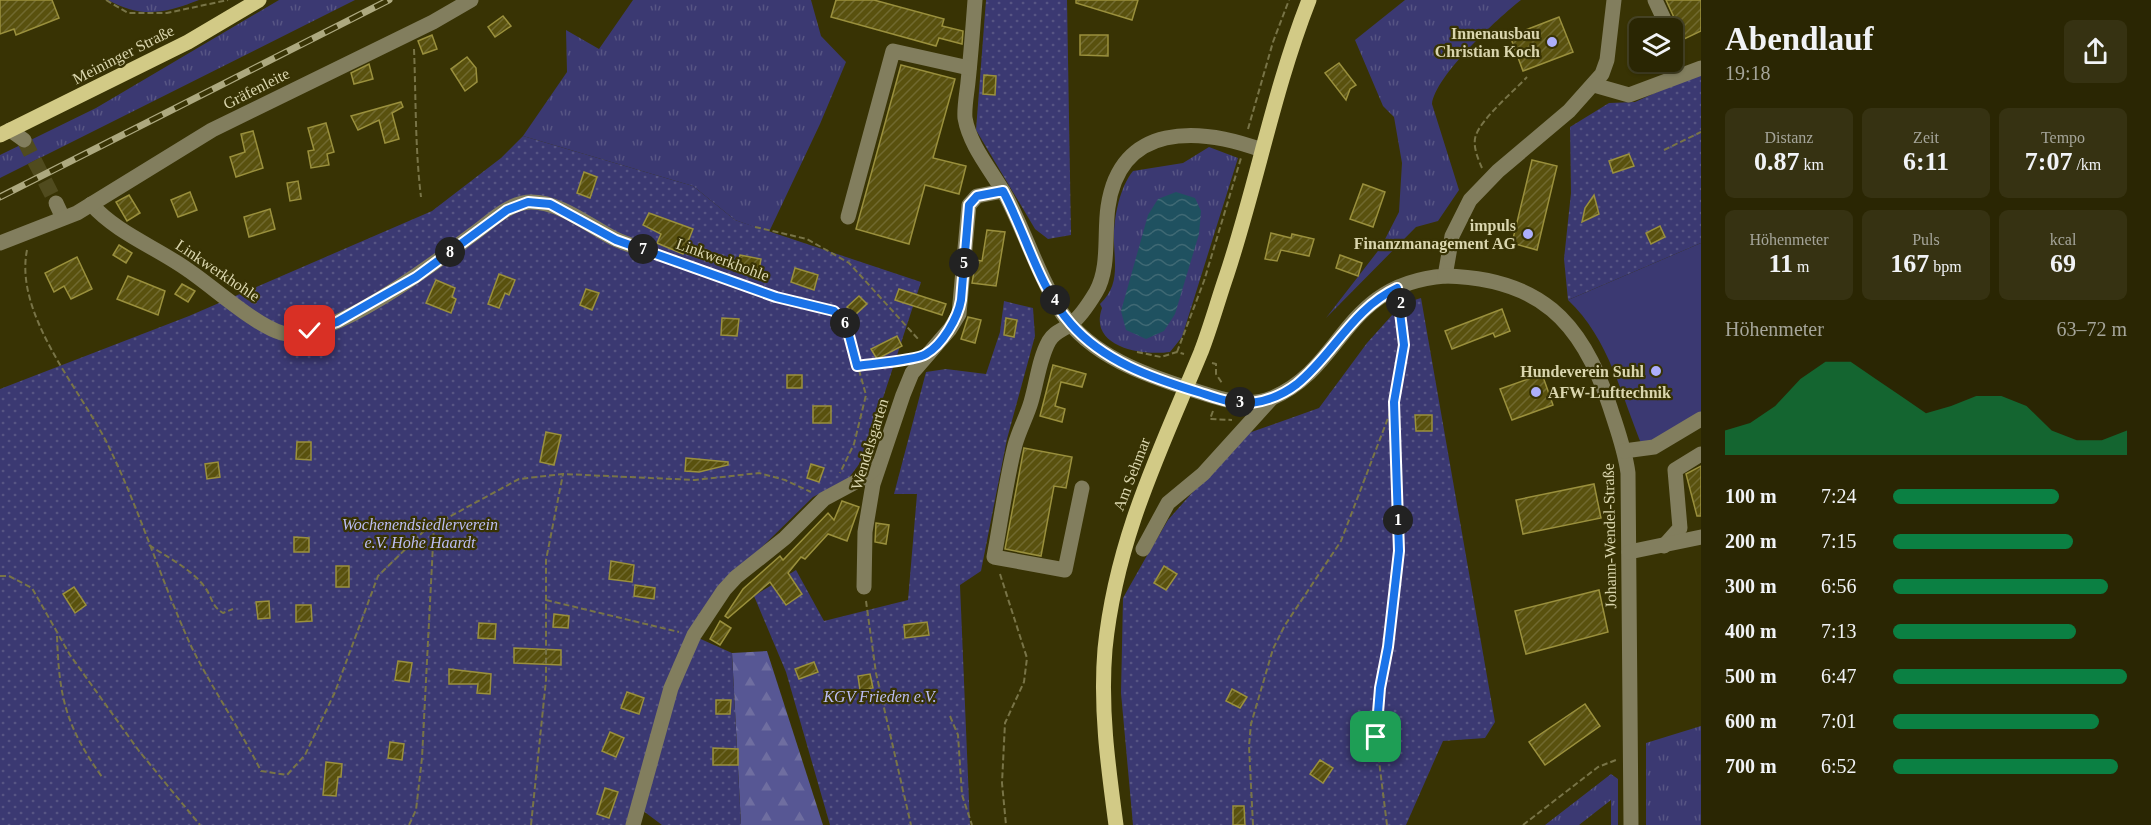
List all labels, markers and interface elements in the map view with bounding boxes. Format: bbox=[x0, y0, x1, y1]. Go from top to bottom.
map controls bbox=[1629, 18, 1683, 72]
button: layers bbox=[1629, 18, 1683, 72]
button: share bbox=[2064, 20, 2127, 83]
text: Abendlauf bbox=[1725, 21, 1874, 57]
street label: Meininger Straße bbox=[70, 22, 177, 88]
place label: Innenausbau Christian Koch bbox=[1435, 25, 1540, 60]
marker: Innenausbau Christian Koch bbox=[1545, 35, 1559, 49]
text: 19:18 bbox=[1725, 62, 1771, 84]
street label: Gräfenleite bbox=[220, 65, 292, 112]
text: Distanz bbox=[1765, 129, 1813, 146]
text: Zeit bbox=[1913, 129, 1939, 146]
text: Tempo bbox=[2041, 129, 2085, 146]
text: 0.87 bbox=[1754, 147, 1800, 176]
text: 6:11 bbox=[1903, 147, 1949, 176]
text: 7:07 bbox=[2025, 147, 2072, 176]
text: km bbox=[1800, 156, 1824, 173]
text: /km bbox=[2072, 156, 2101, 173]
place label: impuls Finanzmanagement AG bbox=[1354, 217, 1517, 253]
marker: impuls Finanzmanagement AG bbox=[1521, 227, 1535, 241]
text: Höhenmeter bbox=[1749, 231, 1829, 248]
text: Puls bbox=[1912, 231, 1940, 248]
text: kcal bbox=[2050, 231, 2076, 248]
pin: 7 bbox=[628, 234, 658, 264]
street label: Linkwerkhohle bbox=[674, 235, 772, 284]
street label: Linkwerkhohle bbox=[172, 236, 263, 305]
pin: 8 bbox=[435, 237, 465, 267]
text: 7 bbox=[639, 240, 647, 257]
text: 8 bbox=[446, 243, 454, 260]
pin: 5 bbox=[949, 248, 979, 278]
text: 11 bbox=[1768, 249, 1793, 278]
text: 167 bbox=[1890, 249, 1929, 278]
text: 69 bbox=[2050, 249, 2076, 278]
text: 5 bbox=[960, 254, 968, 271]
text: m bbox=[1793, 258, 1810, 275]
text: bpm bbox=[1929, 258, 1962, 275]
pin: 4 bbox=[1040, 285, 1070, 315]
pin: 2 bbox=[1386, 288, 1416, 318]
text: 4 bbox=[1051, 291, 1059, 308]
text: 2 bbox=[1397, 294, 1405, 311]
pin bbox=[284, 305, 335, 356]
pin: 6 bbox=[830, 308, 860, 338]
icon: check bbox=[293, 314, 326, 347]
text: 6 bbox=[841, 314, 849, 331]
text: Höhenmeter bbox=[1725, 318, 1824, 340]
text: 63–72 m bbox=[2056, 318, 2127, 340]
place label: Hundeverein Suhl bbox=[1520, 363, 1645, 380]
marker: Hundeverein Suhl bbox=[1649, 364, 1663, 378]
place label: AFW-Lufttechnik bbox=[1548, 384, 1671, 401]
marker: AFW-Lufttechnik bbox=[1529, 385, 1543, 399]
pin: 3 bbox=[1225, 387, 1255, 417]
text: 3 bbox=[1236, 393, 1244, 410]
street label: Wendelsgarten bbox=[848, 396, 892, 492]
street label: Am Sehmar bbox=[1110, 435, 1153, 513]
street label: Johann-Wendel-Straße bbox=[1600, 463, 1619, 609]
text: 100 m bbox=[1725, 485, 1777, 507]
text: 7:24 bbox=[1821, 485, 1857, 507]
pin: 1 bbox=[1383, 505, 1413, 535]
text: 1 bbox=[1394, 511, 1402, 528]
park label: Wochenendsiedlerverein e.V. Hohe Haardt bbox=[342, 516, 498, 551]
text: 200 m bbox=[1725, 530, 1777, 552]
text: 7:15 bbox=[1821, 530, 1857, 552]
text: 300 m bbox=[1725, 575, 1777, 597]
text: 6:56 bbox=[1821, 575, 1857, 597]
text: 400 m bbox=[1725, 620, 1777, 642]
text: 7:13 bbox=[1821, 620, 1857, 642]
text: 500 m bbox=[1725, 665, 1777, 687]
text: 6:47 bbox=[1821, 665, 1857, 687]
park label: KGV Frieden e.V. bbox=[822, 688, 937, 705]
text: 600 m bbox=[1725, 710, 1777, 732]
text: 7:01 bbox=[1821, 710, 1857, 732]
pin bbox=[1350, 711, 1401, 762]
icon: arrive bbox=[1359, 720, 1392, 753]
text: 700 m bbox=[1725, 755, 1777, 777]
text: 6:52 bbox=[1821, 755, 1857, 777]

